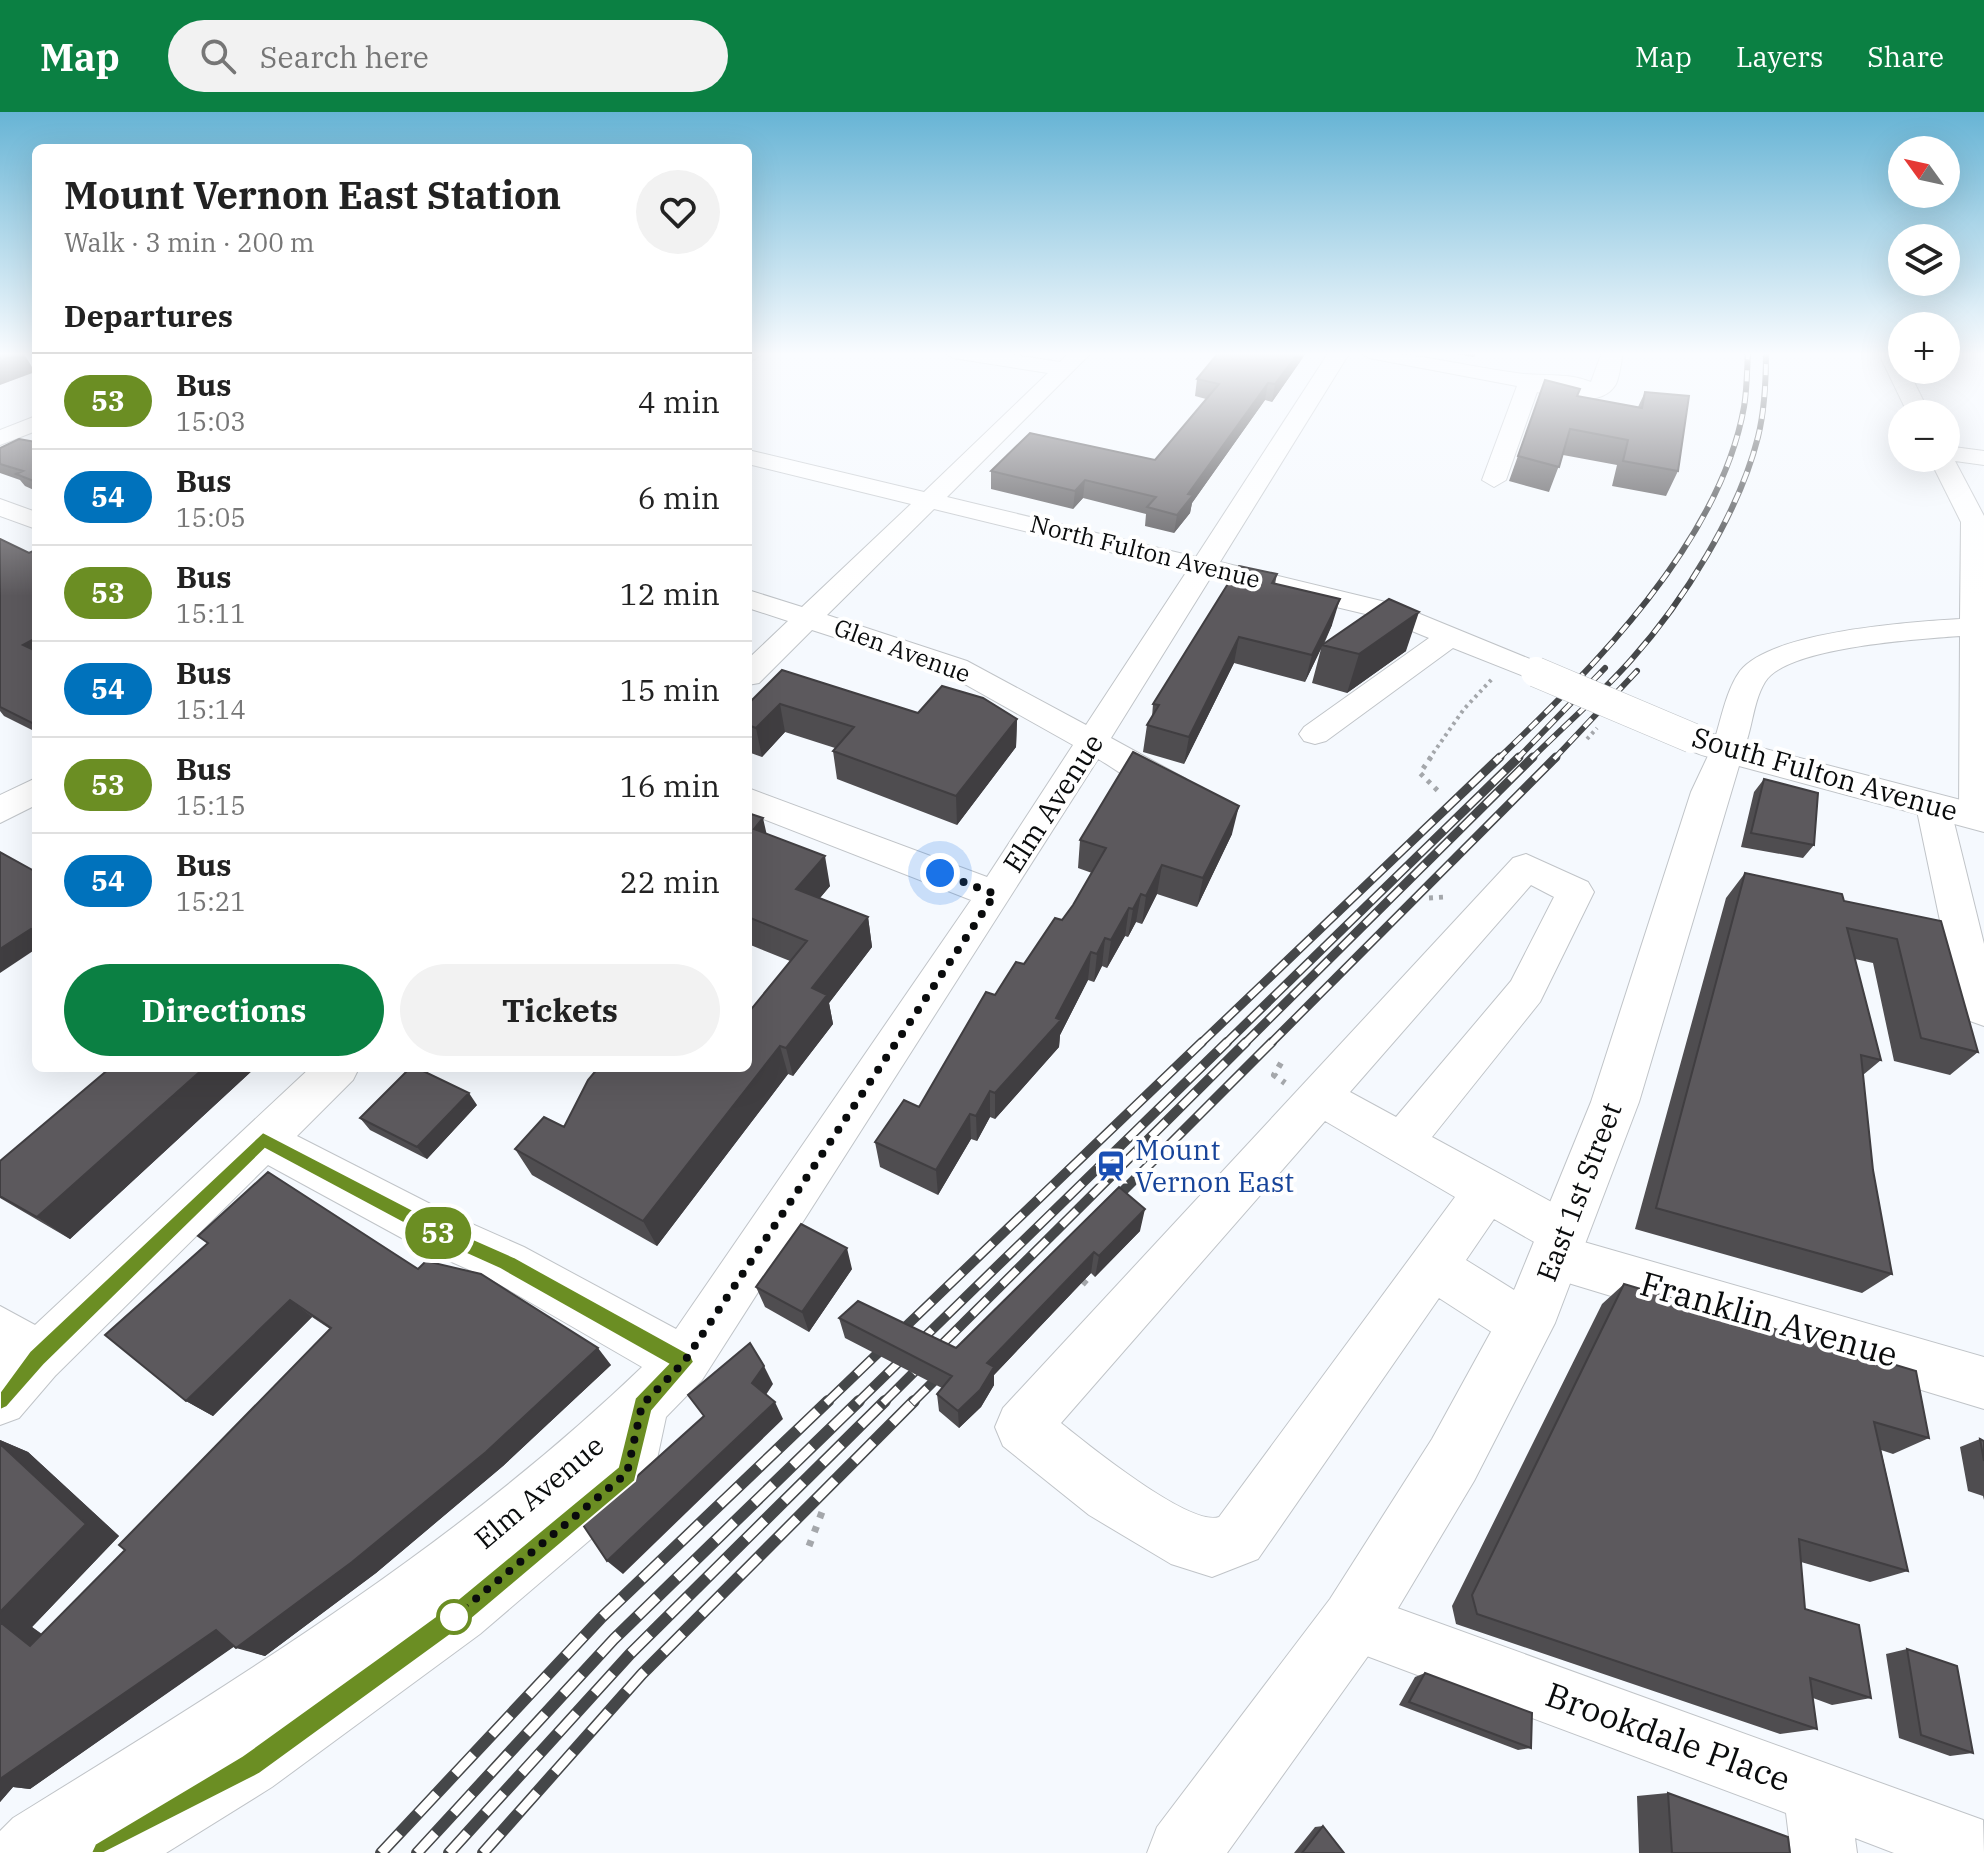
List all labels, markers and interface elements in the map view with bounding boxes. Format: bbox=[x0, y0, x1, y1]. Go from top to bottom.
search box bbox=[168, 20, 728, 92]
text: Map bbox=[40, 32, 120, 81]
icon: search bbox=[196, 34, 240, 78]
text: Search here bbox=[260, 37, 429, 76]
text: Map bbox=[1635, 38, 1692, 75]
text: Layers bbox=[1736, 38, 1823, 75]
text: Share bbox=[1867, 38, 1944, 75]
north arrow bbox=[1888, 136, 1960, 208]
map controls bbox=[1888, 136, 1960, 472]
text: Mount Vernon East Station bbox=[64, 170, 561, 219]
button: heart bbox=[636, 170, 720, 254]
button: layers bbox=[1888, 224, 1960, 296]
text: Walk · 3 min · 200 m bbox=[64, 225, 315, 259]
text: Departures bbox=[64, 296, 233, 335]
button: + bbox=[1888, 312, 1960, 384]
text: Bus bbox=[176, 365, 231, 404]
text: 53 bbox=[91, 382, 125, 419]
text: 4 min bbox=[638, 382, 720, 421]
button: − bbox=[1888, 400, 1960, 472]
text: 15:03 bbox=[176, 404, 246, 438]
text: Bus bbox=[176, 461, 231, 500]
text: 54 bbox=[91, 478, 125, 515]
text: 6 min bbox=[638, 478, 720, 517]
text: 15:05 bbox=[176, 500, 246, 534]
street label: North Fulton Avenue bbox=[1027, 507, 1263, 595]
text: Bus bbox=[176, 557, 231, 596]
text: 53 bbox=[91, 574, 125, 611]
text: 12 min bbox=[620, 574, 720, 613]
text: 15:11 bbox=[176, 596, 246, 630]
street label: Glen Avenue bbox=[830, 611, 975, 689]
text: Bus bbox=[176, 653, 231, 692]
text: 54 bbox=[91, 670, 125, 707]
text: 15 min bbox=[620, 670, 720, 709]
text: 15:14 bbox=[176, 692, 246, 726]
street label: South Fulton Avenue bbox=[1688, 718, 1962, 829]
street label: Elm Avenue bbox=[994, 726, 1111, 879]
text: Bus bbox=[176, 749, 231, 788]
text: 53 bbox=[91, 766, 125, 803]
text: 16 min bbox=[620, 766, 720, 805]
text: 15:15 bbox=[176, 788, 246, 822]
text: Bus bbox=[176, 845, 231, 884]
your location bbox=[920, 853, 960, 893]
text: 54 bbox=[91, 862, 125, 899]
text: 22 min bbox=[620, 862, 720, 901]
text: 15:21 bbox=[176, 884, 246, 918]
button: Directions bbox=[64, 964, 384, 1056]
button: Tickets bbox=[400, 964, 720, 1056]
street label: East 1st Street bbox=[1528, 1097, 1630, 1286]
place label: Mount Vernon East bbox=[1135, 1131, 1294, 1200]
station icon: Mount Vernon East bbox=[1094, 1149, 1128, 1183]
line badge: 53 bbox=[402, 1207, 474, 1259]
text: 53 bbox=[421, 1214, 455, 1251]
street label: Franklin Avenue bbox=[1636, 1260, 1903, 1376]
street label: Elm Avenue bbox=[466, 1427, 611, 1557]
unlabelled marker bbox=[437, 1600, 471, 1634]
street label: Brookdale Place bbox=[1540, 1671, 1797, 1801]

